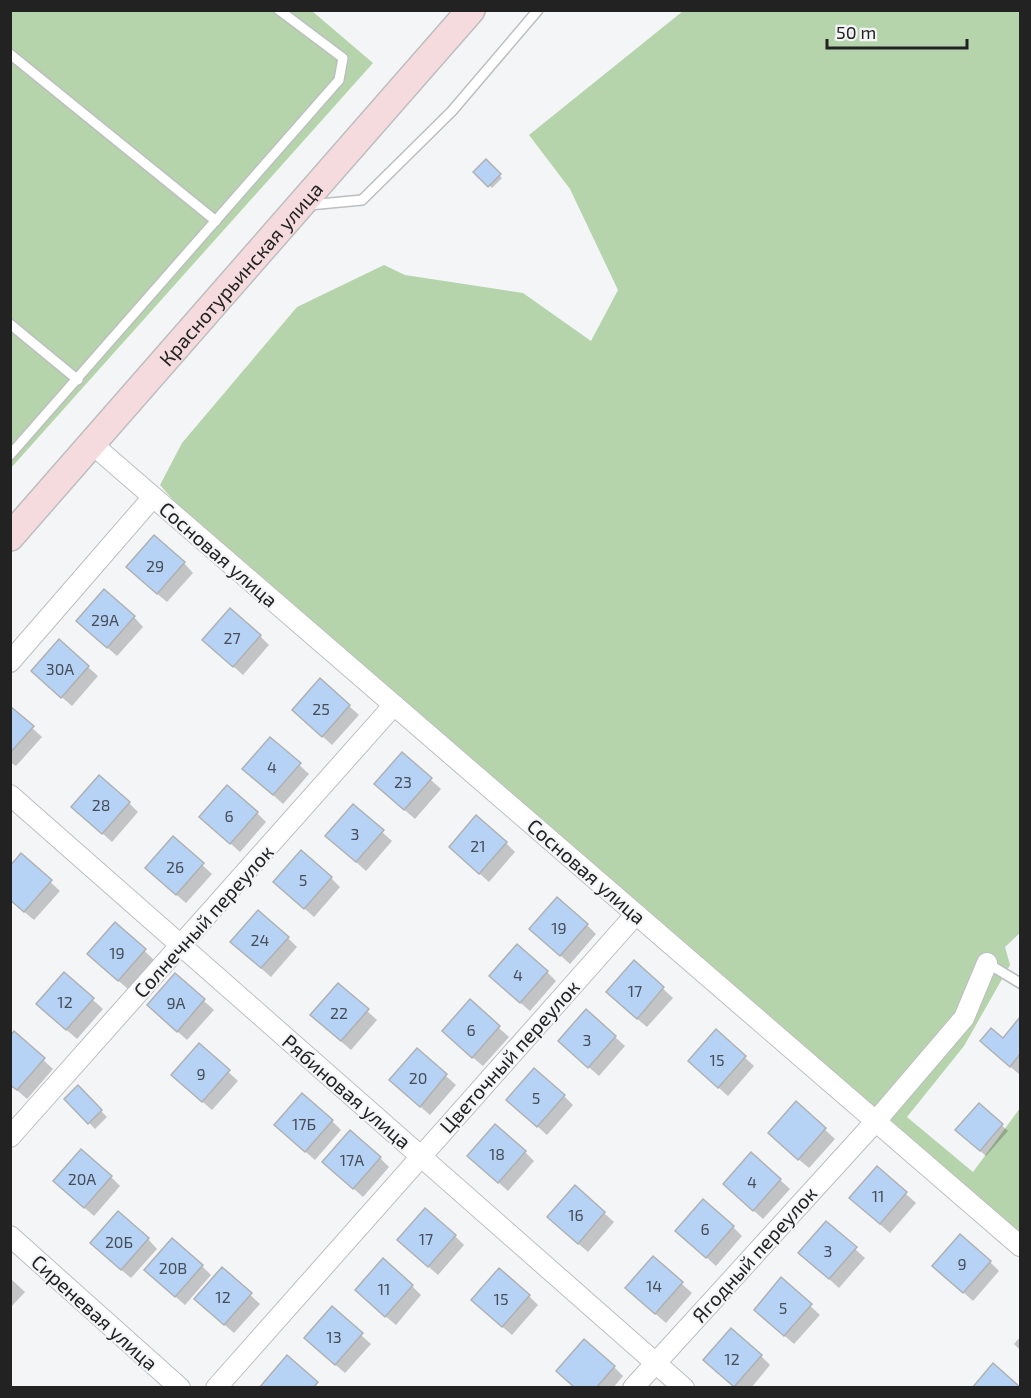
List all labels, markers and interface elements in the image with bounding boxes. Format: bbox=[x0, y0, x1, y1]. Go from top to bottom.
scale bar bbox=[827, 12, 966, 50]
text: 50 m bbox=[836, 21, 876, 43]
street label: Краснотурьинская улица bbox=[154, 177, 327, 370]
street label: Сосновая улица bbox=[154, 496, 283, 613]
house number: 29 bbox=[146, 556, 164, 575]
house number: 29А bbox=[91, 610, 119, 629]
house number: 27 bbox=[223, 628, 241, 647]
house number: 30А bbox=[46, 659, 74, 678]
house number: 25 bbox=[312, 699, 330, 718]
house number: 4 bbox=[267, 757, 277, 776]
house number: 23 bbox=[394, 772, 412, 791]
house number: 28 bbox=[92, 795, 110, 814]
house number: 6 bbox=[224, 806, 234, 825]
street label: Сосновая улица bbox=[522, 813, 651, 930]
house number: 3 bbox=[351, 824, 359, 843]
house number: 21 bbox=[470, 836, 486, 855]
street label: Солнечный переулок bbox=[128, 840, 279, 1003]
house number: 26 bbox=[166, 857, 184, 876]
house number: 5 bbox=[299, 870, 307, 889]
house number: 19 bbox=[551, 918, 567, 937]
house number: 24 bbox=[251, 930, 270, 949]
house number: 19 bbox=[109, 943, 125, 962]
house number: 4 bbox=[513, 965, 523, 984]
street label: Цветочный переулок bbox=[434, 974, 585, 1138]
house number: 17 bbox=[628, 981, 642, 1000]
house number: 12 bbox=[57, 992, 73, 1011]
house number: 9А bbox=[166, 993, 186, 1012]
house number: 22 bbox=[330, 1003, 348, 1022]
house number: 6 bbox=[466, 1020, 476, 1039]
street label: Рябиновая улица bbox=[277, 1029, 416, 1154]
house number: 3 bbox=[583, 1030, 591, 1049]
house number: 15 bbox=[710, 1050, 724, 1069]
house number: 9 bbox=[196, 1064, 206, 1083]
house number: 20 bbox=[409, 1068, 427, 1087]
house number: 5 bbox=[532, 1088, 540, 1107]
house number: 17Б bbox=[292, 1114, 316, 1133]
house number: 18 bbox=[489, 1144, 505, 1163]
house number: 17А bbox=[340, 1150, 364, 1169]
house number: 20А bbox=[68, 1169, 96, 1188]
house number: 4 bbox=[747, 1172, 757, 1191]
street label: Ягодный переулок bbox=[687, 1181, 822, 1328]
house number: 11 bbox=[872, 1186, 884, 1205]
house number: 16 bbox=[568, 1205, 584, 1224]
house number: 6 bbox=[700, 1219, 710, 1238]
house number: 17 bbox=[419, 1229, 433, 1248]
house number: 20Б bbox=[105, 1232, 133, 1251]
house number: 3 bbox=[824, 1241, 832, 1260]
street label: Сиреневая улица bbox=[26, 1249, 163, 1376]
house number: 9 bbox=[957, 1254, 967, 1273]
house number: 20В bbox=[159, 1258, 187, 1277]
house number: 14 bbox=[646, 1276, 662, 1295]
house number: 11 bbox=[378, 1279, 390, 1298]
house number: 12 bbox=[215, 1287, 231, 1306]
house number: 15 bbox=[494, 1289, 508, 1308]
house number: 5 bbox=[779, 1298, 787, 1317]
house number: 13 bbox=[326, 1327, 342, 1346]
house number: 12 bbox=[724, 1349, 740, 1368]

